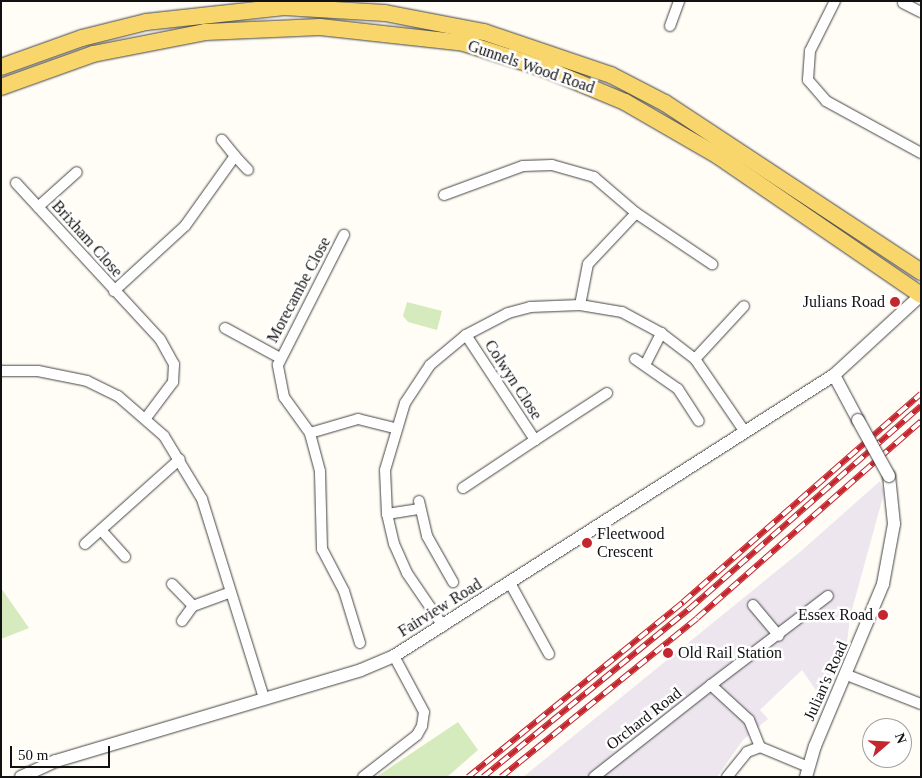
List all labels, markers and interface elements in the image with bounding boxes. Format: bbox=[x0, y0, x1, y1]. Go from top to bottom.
street label: Gunnels Wood Road bbox=[465, 36, 597, 98]
street label: Brixham Close bbox=[48, 197, 126, 281]
street label: Morecambe Close bbox=[263, 234, 335, 346]
place label: Julians Road bbox=[803, 292, 885, 312]
marker: Julians Road bbox=[889, 296, 901, 308]
street label: Colwyn Close bbox=[480, 337, 546, 423]
place label: Fleetwood Crescent bbox=[597, 524, 665, 562]
marker: Fleetwood Crescent bbox=[581, 537, 593, 549]
street label: Fairview Road bbox=[395, 575, 485, 641]
place label: Essex Road bbox=[798, 605, 873, 625]
marker: Essex Road bbox=[877, 609, 889, 621]
street label: Julian's Road bbox=[800, 638, 852, 724]
place label: Old Rail Station bbox=[678, 643, 782, 663]
marker: Old Rail Station bbox=[662, 647, 674, 659]
street label: Orchard Road bbox=[603, 684, 685, 754]
north arrow bbox=[862, 718, 912, 768]
text: N bbox=[892, 731, 909, 746]
scale bar bbox=[12, 736, 112, 768]
text: 50 m bbox=[18, 747, 48, 763]

